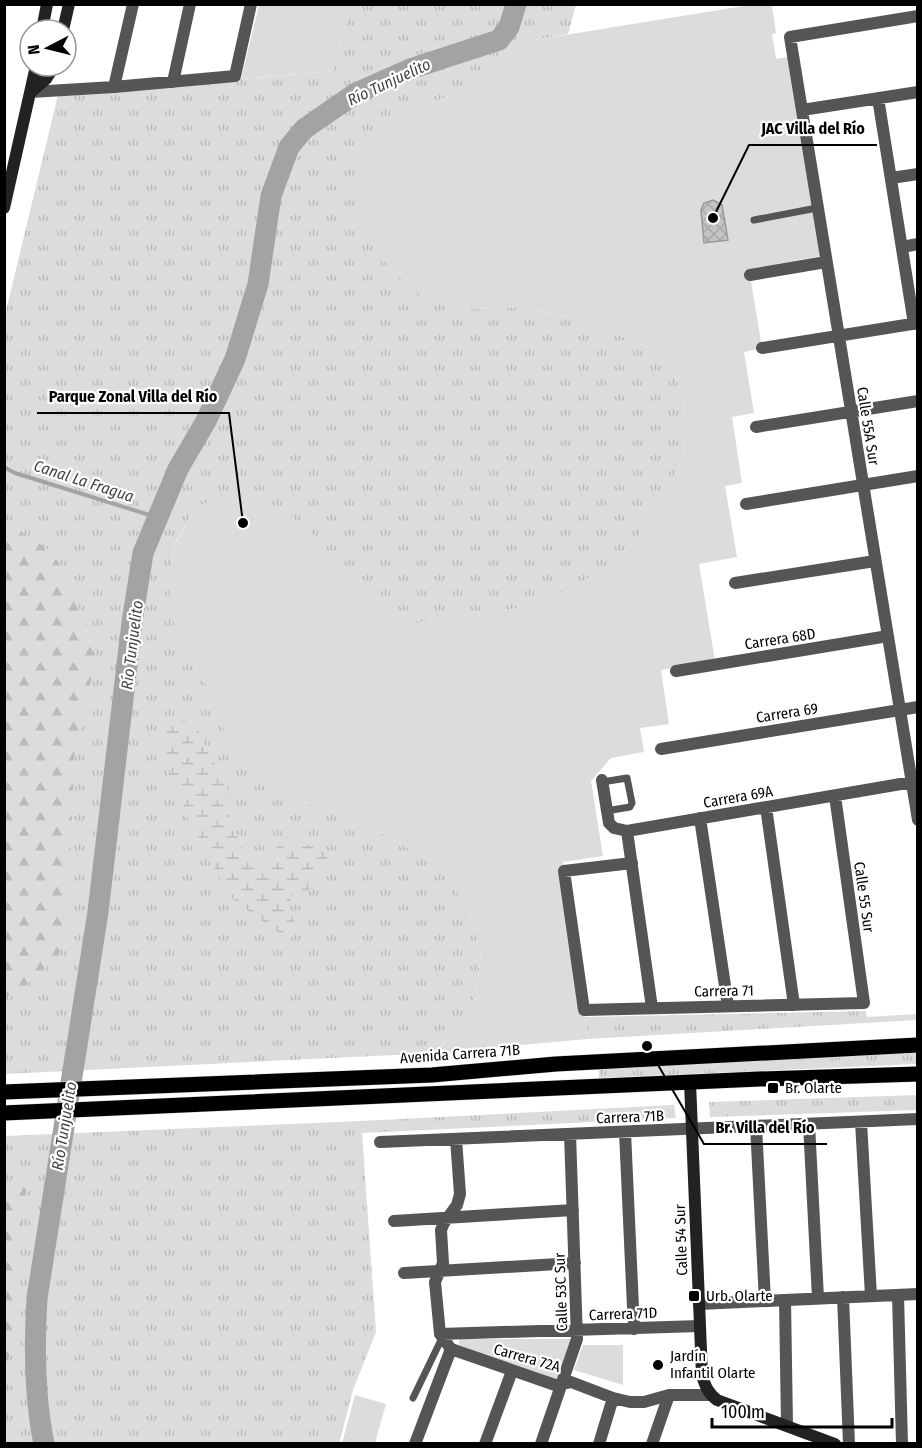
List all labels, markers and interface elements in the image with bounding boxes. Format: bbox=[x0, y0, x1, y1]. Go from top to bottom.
north arrow bbox=[18, 18, 78, 78]
text: N bbox=[24, 44, 44, 56]
water label: Río Tunjuelito bbox=[344, 54, 434, 110]
callout: JAC Villa del Río bbox=[749, 111, 877, 145]
text: JAC Villa del Río bbox=[760, 119, 865, 138]
callout: Parque Zonal Villa del Río bbox=[37, 379, 229, 413]
street label: Calle 55A Sur bbox=[853, 386, 883, 467]
text: Parque Zonal Villa del Río bbox=[49, 387, 218, 406]
water label: Canal La Fragua bbox=[32, 456, 136, 506]
water label: Río Tunjuelito bbox=[117, 599, 147, 691]
street label: Carrera 68D bbox=[743, 625, 817, 653]
street label: Carrera 69 bbox=[755, 699, 819, 727]
street label: Carrera 69A bbox=[702, 782, 774, 812]
street label: Calle 55 Sur bbox=[850, 860, 878, 934]
street label: Carrera 71 bbox=[694, 981, 754, 1001]
street label: Avenida Carrera 71B bbox=[399, 1041, 521, 1067]
place label: Br. Olarte bbox=[785, 1079, 842, 1097]
water label: Río Tunjuelito bbox=[48, 1080, 80, 1172]
marker: Br. Olarte bbox=[766, 1081, 780, 1095]
street label: Carrera 71B bbox=[596, 1107, 664, 1127]
callout: Br. Villa del Río bbox=[704, 1110, 827, 1144]
text: Br. Villa del Río bbox=[715, 1118, 815, 1137]
street label: Calle 54 Sur bbox=[671, 1203, 691, 1276]
street label: Calle 53C Sur bbox=[551, 1252, 571, 1332]
place label: Urb. Olarte bbox=[706, 1287, 773, 1305]
marker: Urb. Olarte bbox=[687, 1289, 701, 1303]
street label: Carrera 71D bbox=[589, 1304, 657, 1324]
street label: Carrera 72A bbox=[492, 1340, 562, 1376]
place label: Jardín Infantil Olarte bbox=[670, 1347, 756, 1382]
marker: Jardín Infantil Olarte bbox=[651, 1358, 665, 1372]
scale bar bbox=[712, 1391, 892, 1429]
text: 100 m bbox=[721, 1401, 765, 1423]

